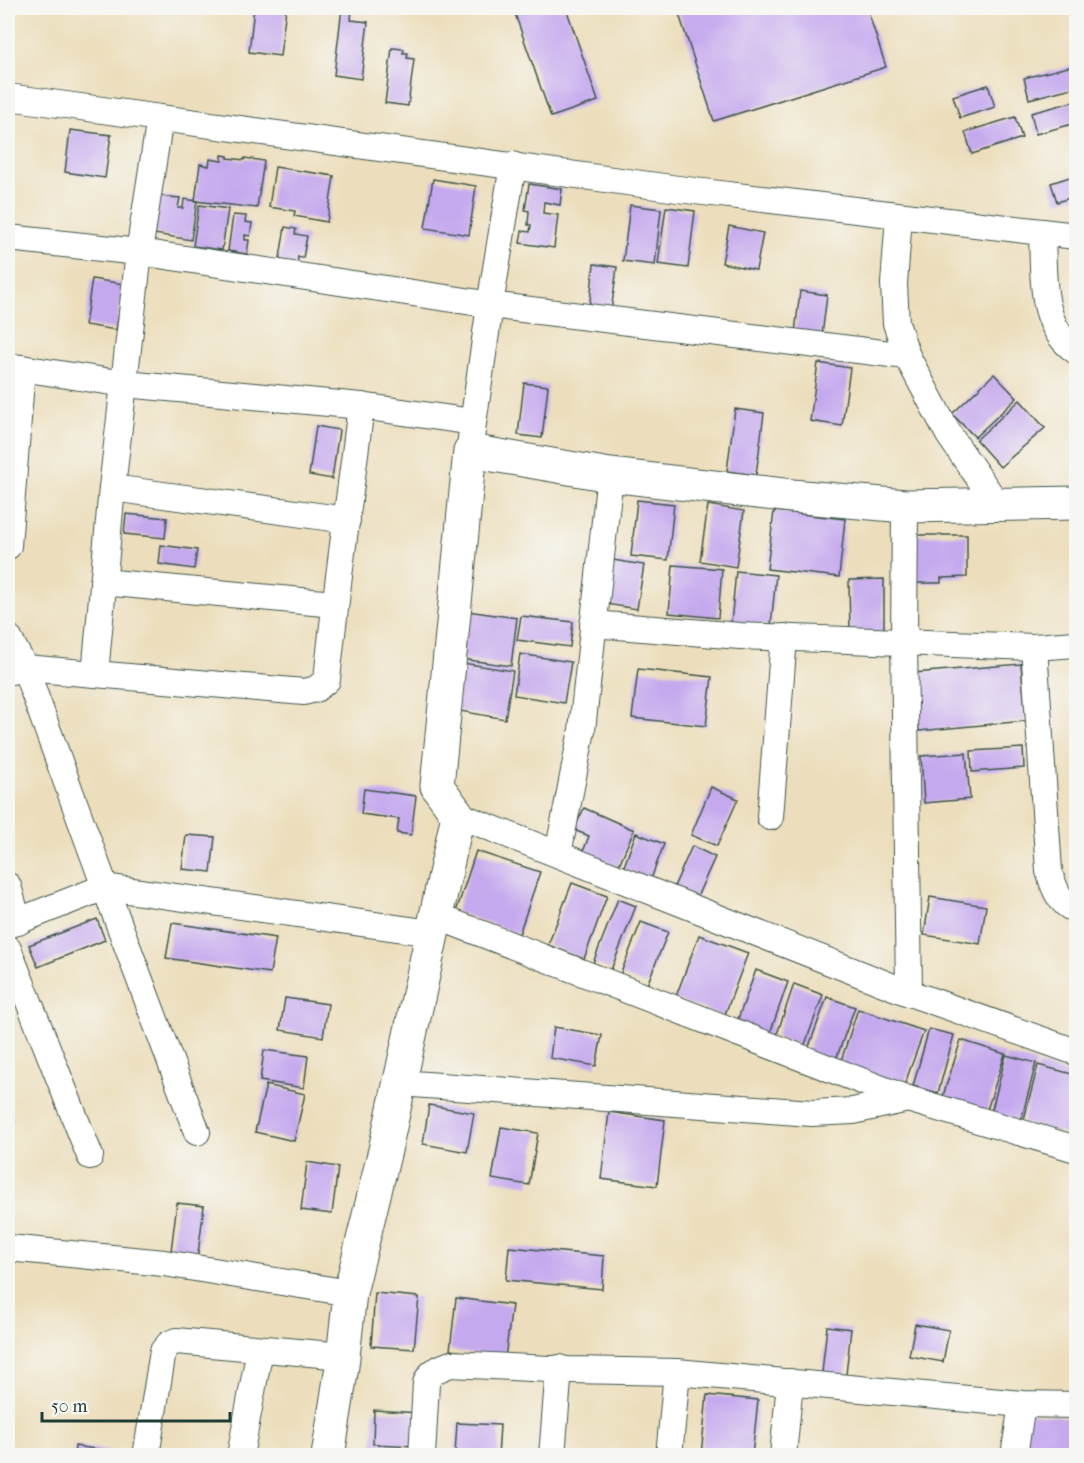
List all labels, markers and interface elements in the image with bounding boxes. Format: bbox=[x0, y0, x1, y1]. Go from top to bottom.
scale bar bbox=[42, 1385, 230, 1423]
text: 50 m bbox=[51, 1396, 88, 1417]

